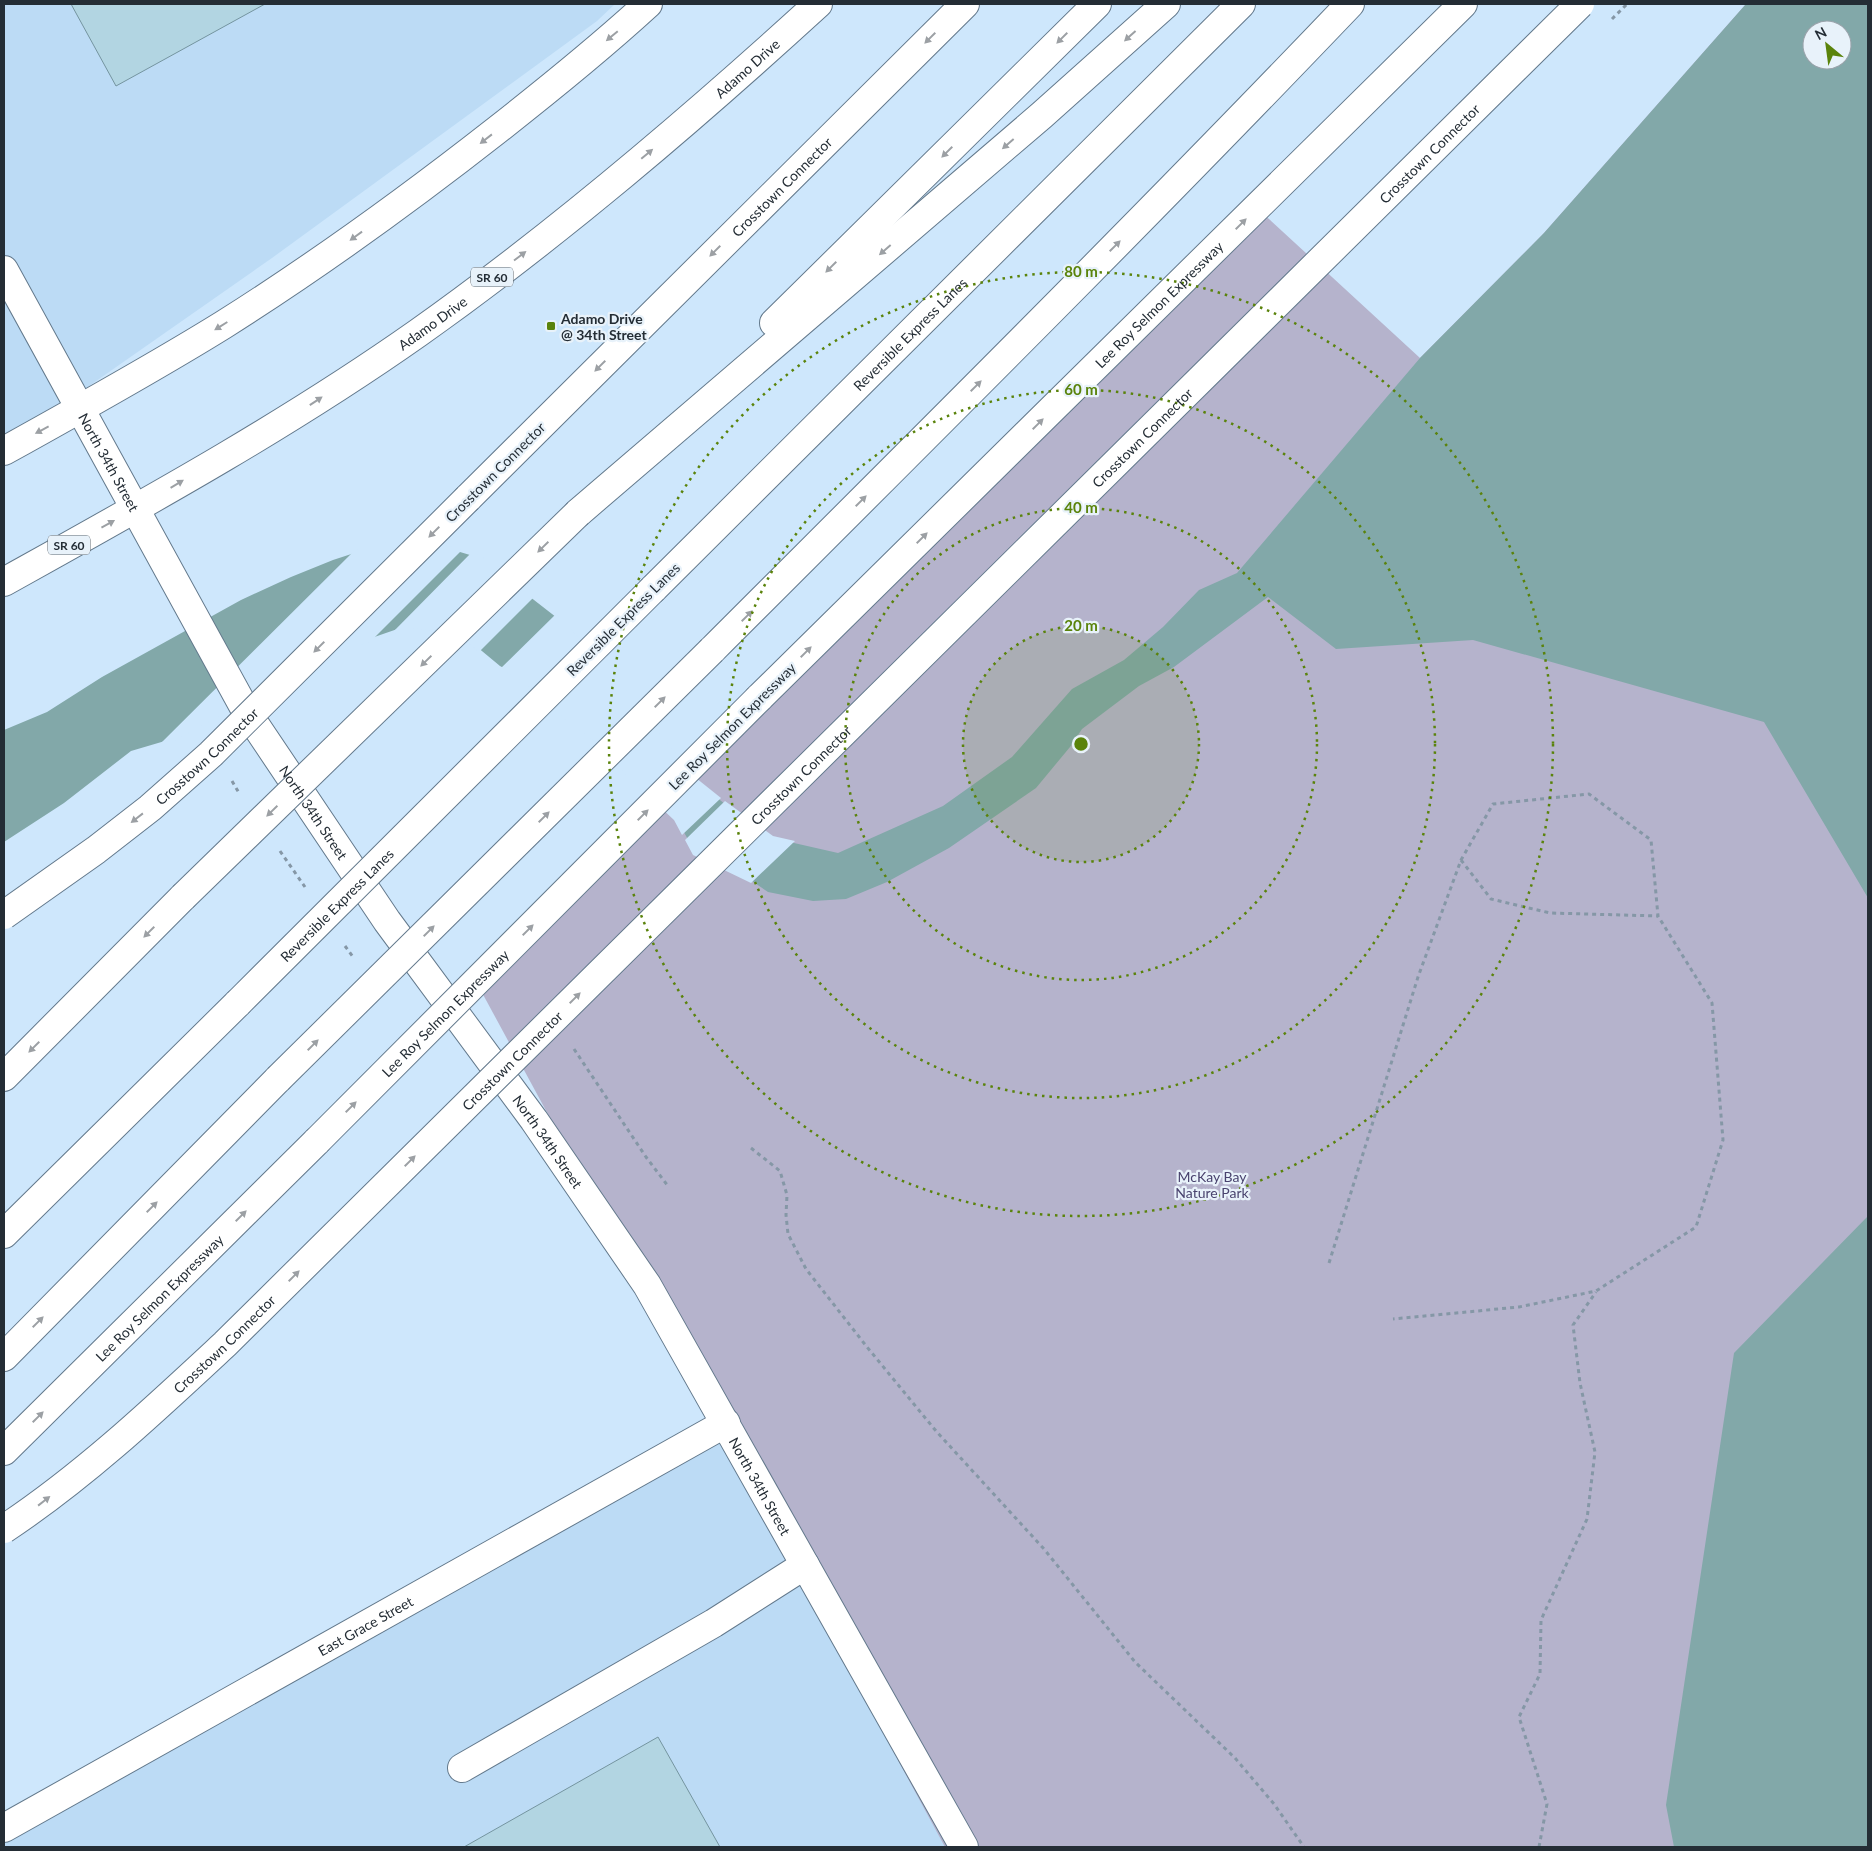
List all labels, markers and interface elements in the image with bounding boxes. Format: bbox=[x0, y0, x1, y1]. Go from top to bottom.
north arrow bbox=[1802, 20, 1852, 70]
text: N bbox=[1812, 23, 1829, 43]
one-way arrow bbox=[605, 30, 618, 41]
one-way arrow bbox=[1123, 31, 1136, 42]
one-way arrow bbox=[924, 32, 936, 44]
one-way arrow bbox=[1056, 32, 1068, 44]
street label: Adamo Drive bbox=[711, 35, 783, 101]
street label: Crosstown Connector bbox=[1375, 100, 1483, 207]
one-way arrow bbox=[480, 133, 493, 144]
street label: Crosstown Connector bbox=[728, 133, 835, 240]
one-way arrow bbox=[1002, 139, 1015, 150]
one-way arrow bbox=[941, 146, 953, 158]
one-way arrow bbox=[640, 149, 653, 160]
one-way arrow bbox=[1235, 218, 1247, 230]
one-way arrow bbox=[349, 231, 363, 241]
street label: Lee Roy Selmon Expressway bbox=[1091, 237, 1227, 371]
one-way arrow bbox=[1109, 240, 1121, 252]
one-way arrow bbox=[879, 244, 891, 255]
one-way arrow bbox=[710, 245, 722, 257]
one-way arrow bbox=[513, 251, 527, 261]
one-way arrow bbox=[825, 261, 837, 273]
text: 80 m bbox=[1064, 262, 1098, 280]
road number: SR 60 bbox=[471, 268, 513, 286]
street label: Reversible Express Lanes bbox=[849, 274, 970, 394]
street label: Adamo Drive bbox=[395, 292, 470, 353]
place label: Adamo Drive @ 34th Street bbox=[560, 310, 647, 343]
marker: Adamo Drive @ 34th Street bbox=[545, 320, 557, 332]
one-way arrow bbox=[214, 321, 227, 331]
one-way arrow bbox=[595, 360, 607, 372]
one-way arrow bbox=[970, 380, 982, 392]
text: 60 m bbox=[1064, 380, 1098, 398]
street label: Crosstown Connector bbox=[1088, 384, 1196, 491]
one-way arrow bbox=[310, 396, 323, 406]
street label: North 34th Street bbox=[76, 410, 143, 514]
one-way arrow bbox=[1032, 418, 1044, 430]
street label: Crosstown Connector bbox=[442, 419, 548, 525]
one-way arrow bbox=[35, 426, 50, 434]
one-way arrow bbox=[169, 480, 184, 488]
one-way arrow bbox=[855, 495, 867, 507]
text: 40 m bbox=[1064, 498, 1098, 516]
one-way arrow bbox=[100, 520, 115, 528]
one-way arrow bbox=[428, 526, 440, 538]
one-way arrow bbox=[916, 532, 928, 544]
road number: SR 60 bbox=[48, 536, 90, 554]
one-way arrow bbox=[537, 541, 549, 553]
street label: Reversible Express Lanes bbox=[563, 559, 683, 679]
one-way arrow bbox=[740, 610, 752, 622]
text: 20 m bbox=[1064, 616, 1098, 634]
one-way arrow bbox=[313, 641, 325, 653]
one-way arrow bbox=[800, 646, 812, 658]
one-way arrow bbox=[421, 655, 433, 667]
street label: Lee Roy Selmon Expressway bbox=[665, 658, 800, 793]
one-way arrow bbox=[653, 697, 665, 709]
street label: Crosstown Connector bbox=[152, 704, 261, 808]
street label: Crosstown Connector bbox=[747, 722, 854, 828]
centre of rings bbox=[1072, 735, 1090, 753]
street label: North 34th Street bbox=[276, 762, 352, 862]
one-way arrow bbox=[267, 805, 279, 817]
one-way arrow bbox=[637, 809, 649, 821]
one-way arrow bbox=[538, 811, 550, 823]
one-way arrow bbox=[131, 813, 144, 824]
street label: Reversible Express Lanes bbox=[276, 845, 397, 965]
one-way arrow bbox=[522, 924, 534, 936]
one-way arrow bbox=[422, 925, 434, 937]
one-way arrow bbox=[143, 926, 155, 938]
street label: Lee Roy Selmon Expressway bbox=[378, 945, 513, 1080]
one-way arrow bbox=[569, 992, 581, 1004]
street label: Crosstown Connector bbox=[458, 1007, 566, 1114]
one-way arrow bbox=[307, 1039, 319, 1051]
one-way arrow bbox=[28, 1041, 40, 1053]
street label: North 34th Street bbox=[510, 1091, 586, 1191]
one-way arrow bbox=[345, 1101, 357, 1113]
one-way arrow bbox=[404, 1156, 416, 1168]
park label: McKay Bay Nature Park bbox=[1175, 1168, 1250, 1201]
one-way arrow bbox=[146, 1201, 158, 1213]
one-way arrow bbox=[235, 1210, 247, 1222]
street label: Lee Roy Selmon Expressway bbox=[91, 1230, 227, 1364]
one-way arrow bbox=[288, 1270, 300, 1282]
street label: Crosstown Connector bbox=[170, 1291, 278, 1396]
one-way arrow bbox=[32, 1317, 44, 1329]
one-way arrow bbox=[32, 1411, 44, 1423]
street label: North 34th Street bbox=[726, 1434, 795, 1538]
one-way arrow bbox=[37, 1496, 50, 1507]
street label: East Grace Street bbox=[315, 1592, 416, 1659]

